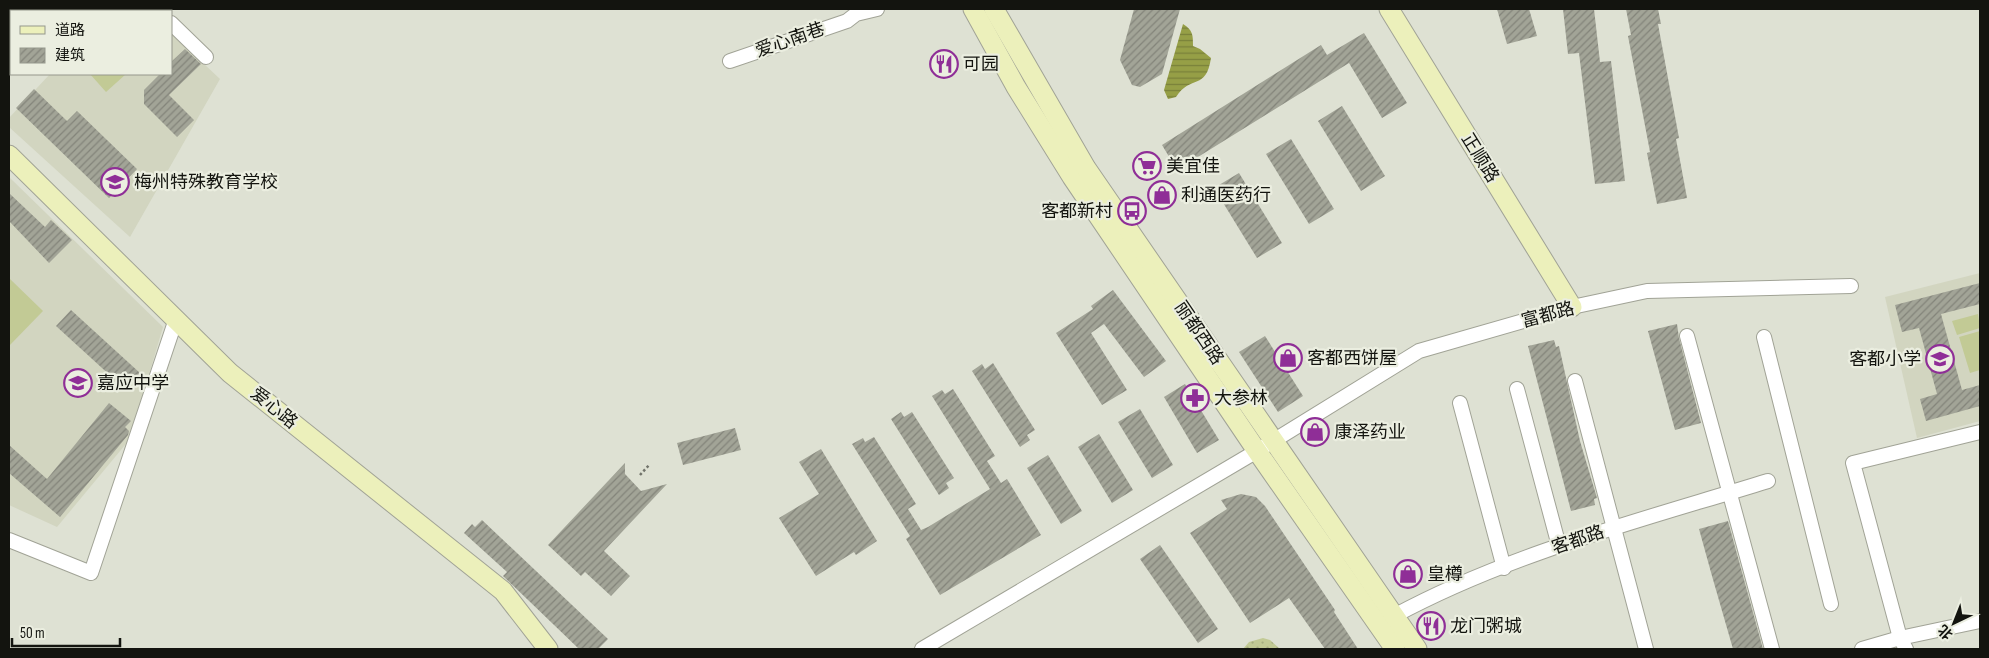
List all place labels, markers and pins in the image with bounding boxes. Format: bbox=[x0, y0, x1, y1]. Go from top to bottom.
restaurant icon: 可园 bbox=[929, 49, 959, 79]
place label: 可园 bbox=[963, 54, 999, 75]
supermarket icon: 美宜佳 bbox=[1132, 151, 1162, 181]
place label: 美宜佳 bbox=[1166, 156, 1220, 177]
school or university icon: 梅州特殊教育学校 bbox=[100, 167, 130, 197]
place label: 梅州特殊教育学校 bbox=[134, 172, 278, 193]
shop icon: 利通医药行 bbox=[1147, 180, 1177, 210]
place label: 利通医药行 bbox=[1181, 185, 1271, 206]
bus stop icon: 客都新村 bbox=[1117, 196, 1147, 226]
place label: 客都新村 bbox=[1041, 201, 1113, 222]
shop icon: 客都西饼屋 bbox=[1273, 343, 1303, 373]
school or university icon: 客都小学 bbox=[1925, 344, 1955, 374]
place label: 客都西饼屋 bbox=[1307, 348, 1397, 369]
place label: 客都小学 bbox=[1849, 349, 1921, 370]
school or university icon: 嘉应中学 bbox=[63, 368, 93, 398]
place label: 嘉应中学 bbox=[97, 373, 169, 394]
pharmacy icon: 大参林 bbox=[1180, 383, 1210, 413]
place label: 大参林 bbox=[1214, 388, 1268, 409]
shop icon: 康泽药业 bbox=[1300, 417, 1330, 447]
place label: 康泽药业 bbox=[1334, 422, 1406, 443]
shop icon: 皇樽 bbox=[1393, 559, 1423, 589]
place label: 皇樽 bbox=[1427, 564, 1463, 585]
restaurant icon: 龙门粥城 bbox=[1416, 611, 1446, 641]
place label: 龙门粥城 bbox=[1450, 616, 1522, 637]

